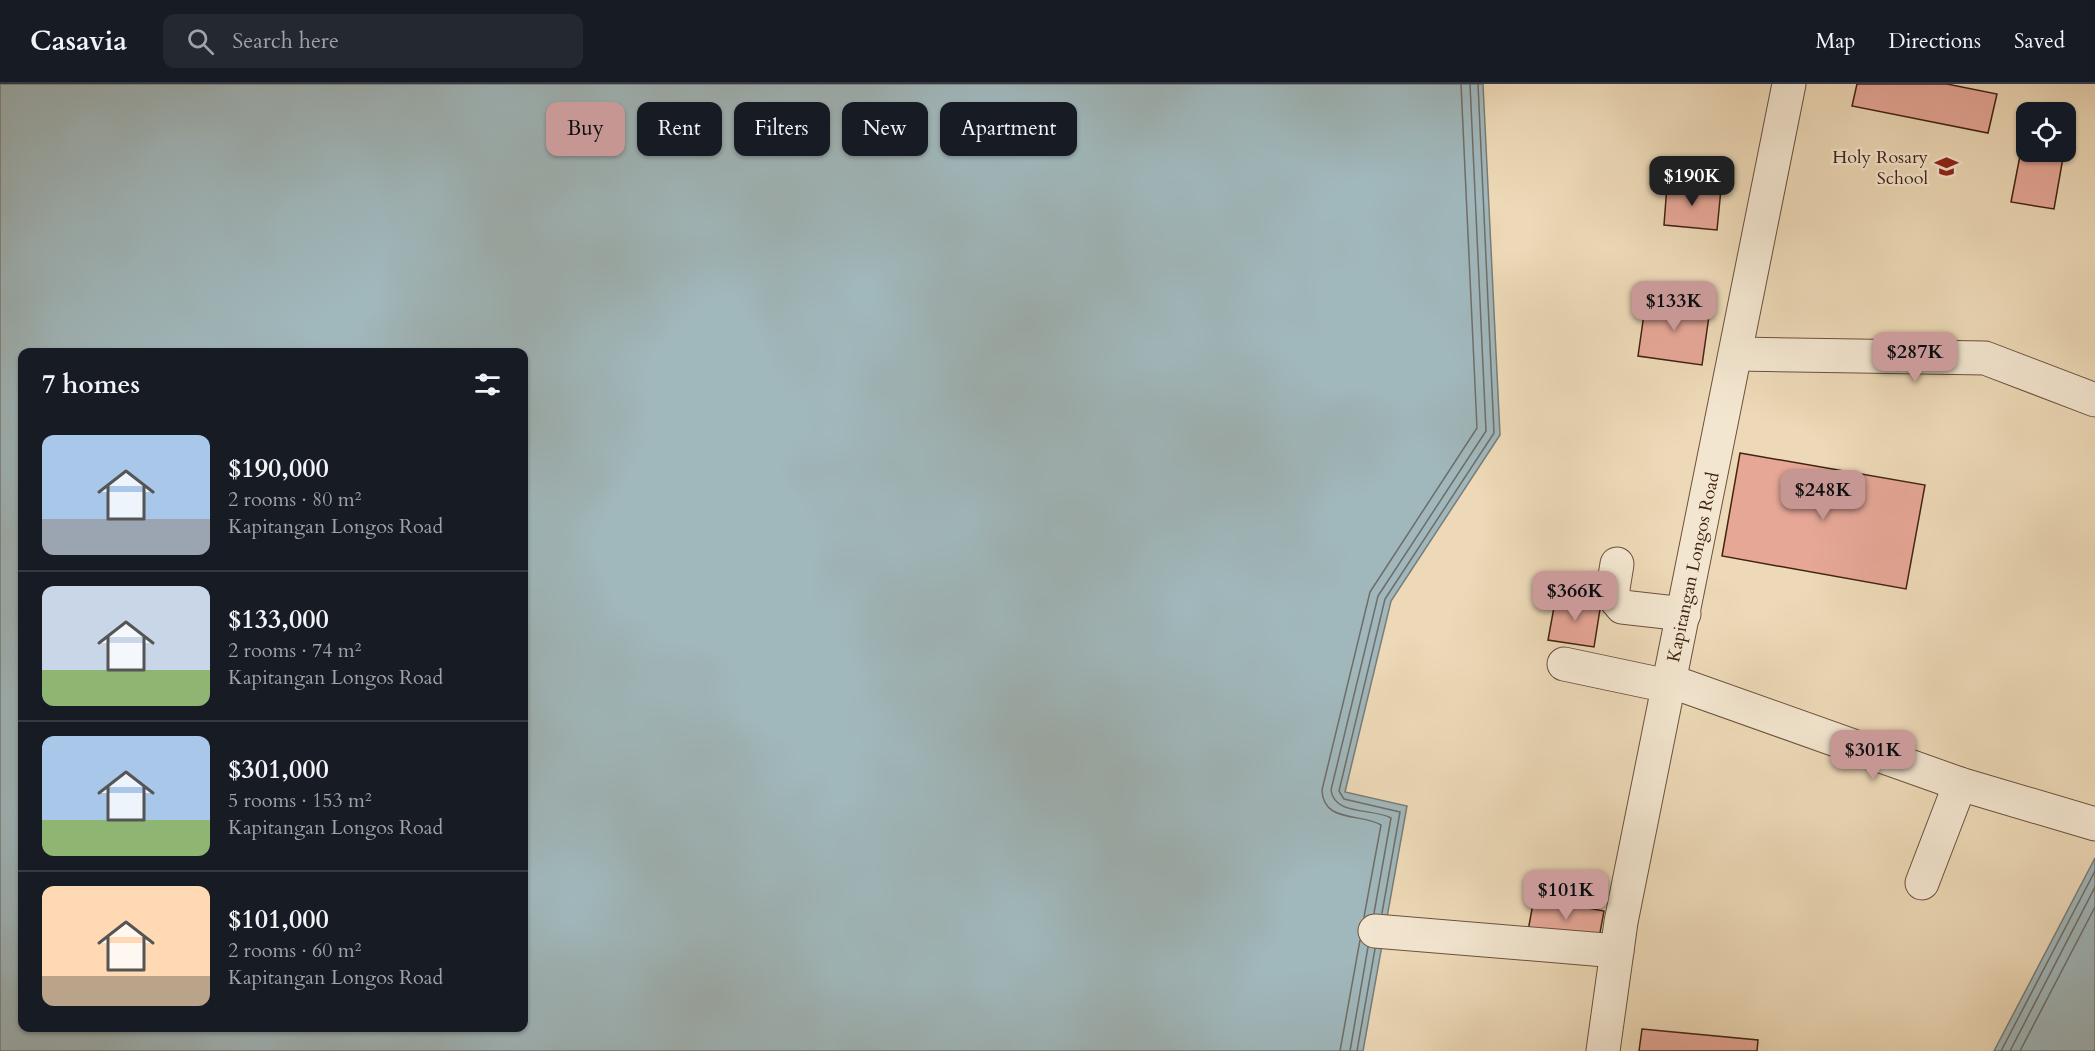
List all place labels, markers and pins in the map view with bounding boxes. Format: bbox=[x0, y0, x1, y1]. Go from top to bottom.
place label: Holy Rosary School bbox=[1832, 145, 1928, 191]
school or university icon: Holy Rosary School bbox=[1933, 154, 1959, 180]
pin: $190K bbox=[1650, 156, 1734, 207]
pin: $133K bbox=[1632, 281, 1716, 332]
pin: $287K bbox=[1873, 332, 1957, 383]
pin: $248K bbox=[1781, 470, 1865, 521]
pin: $366K bbox=[1533, 571, 1617, 622]
pin: $301K bbox=[1831, 730, 1915, 781]
pin: $101K bbox=[1524, 870, 1608, 921]

